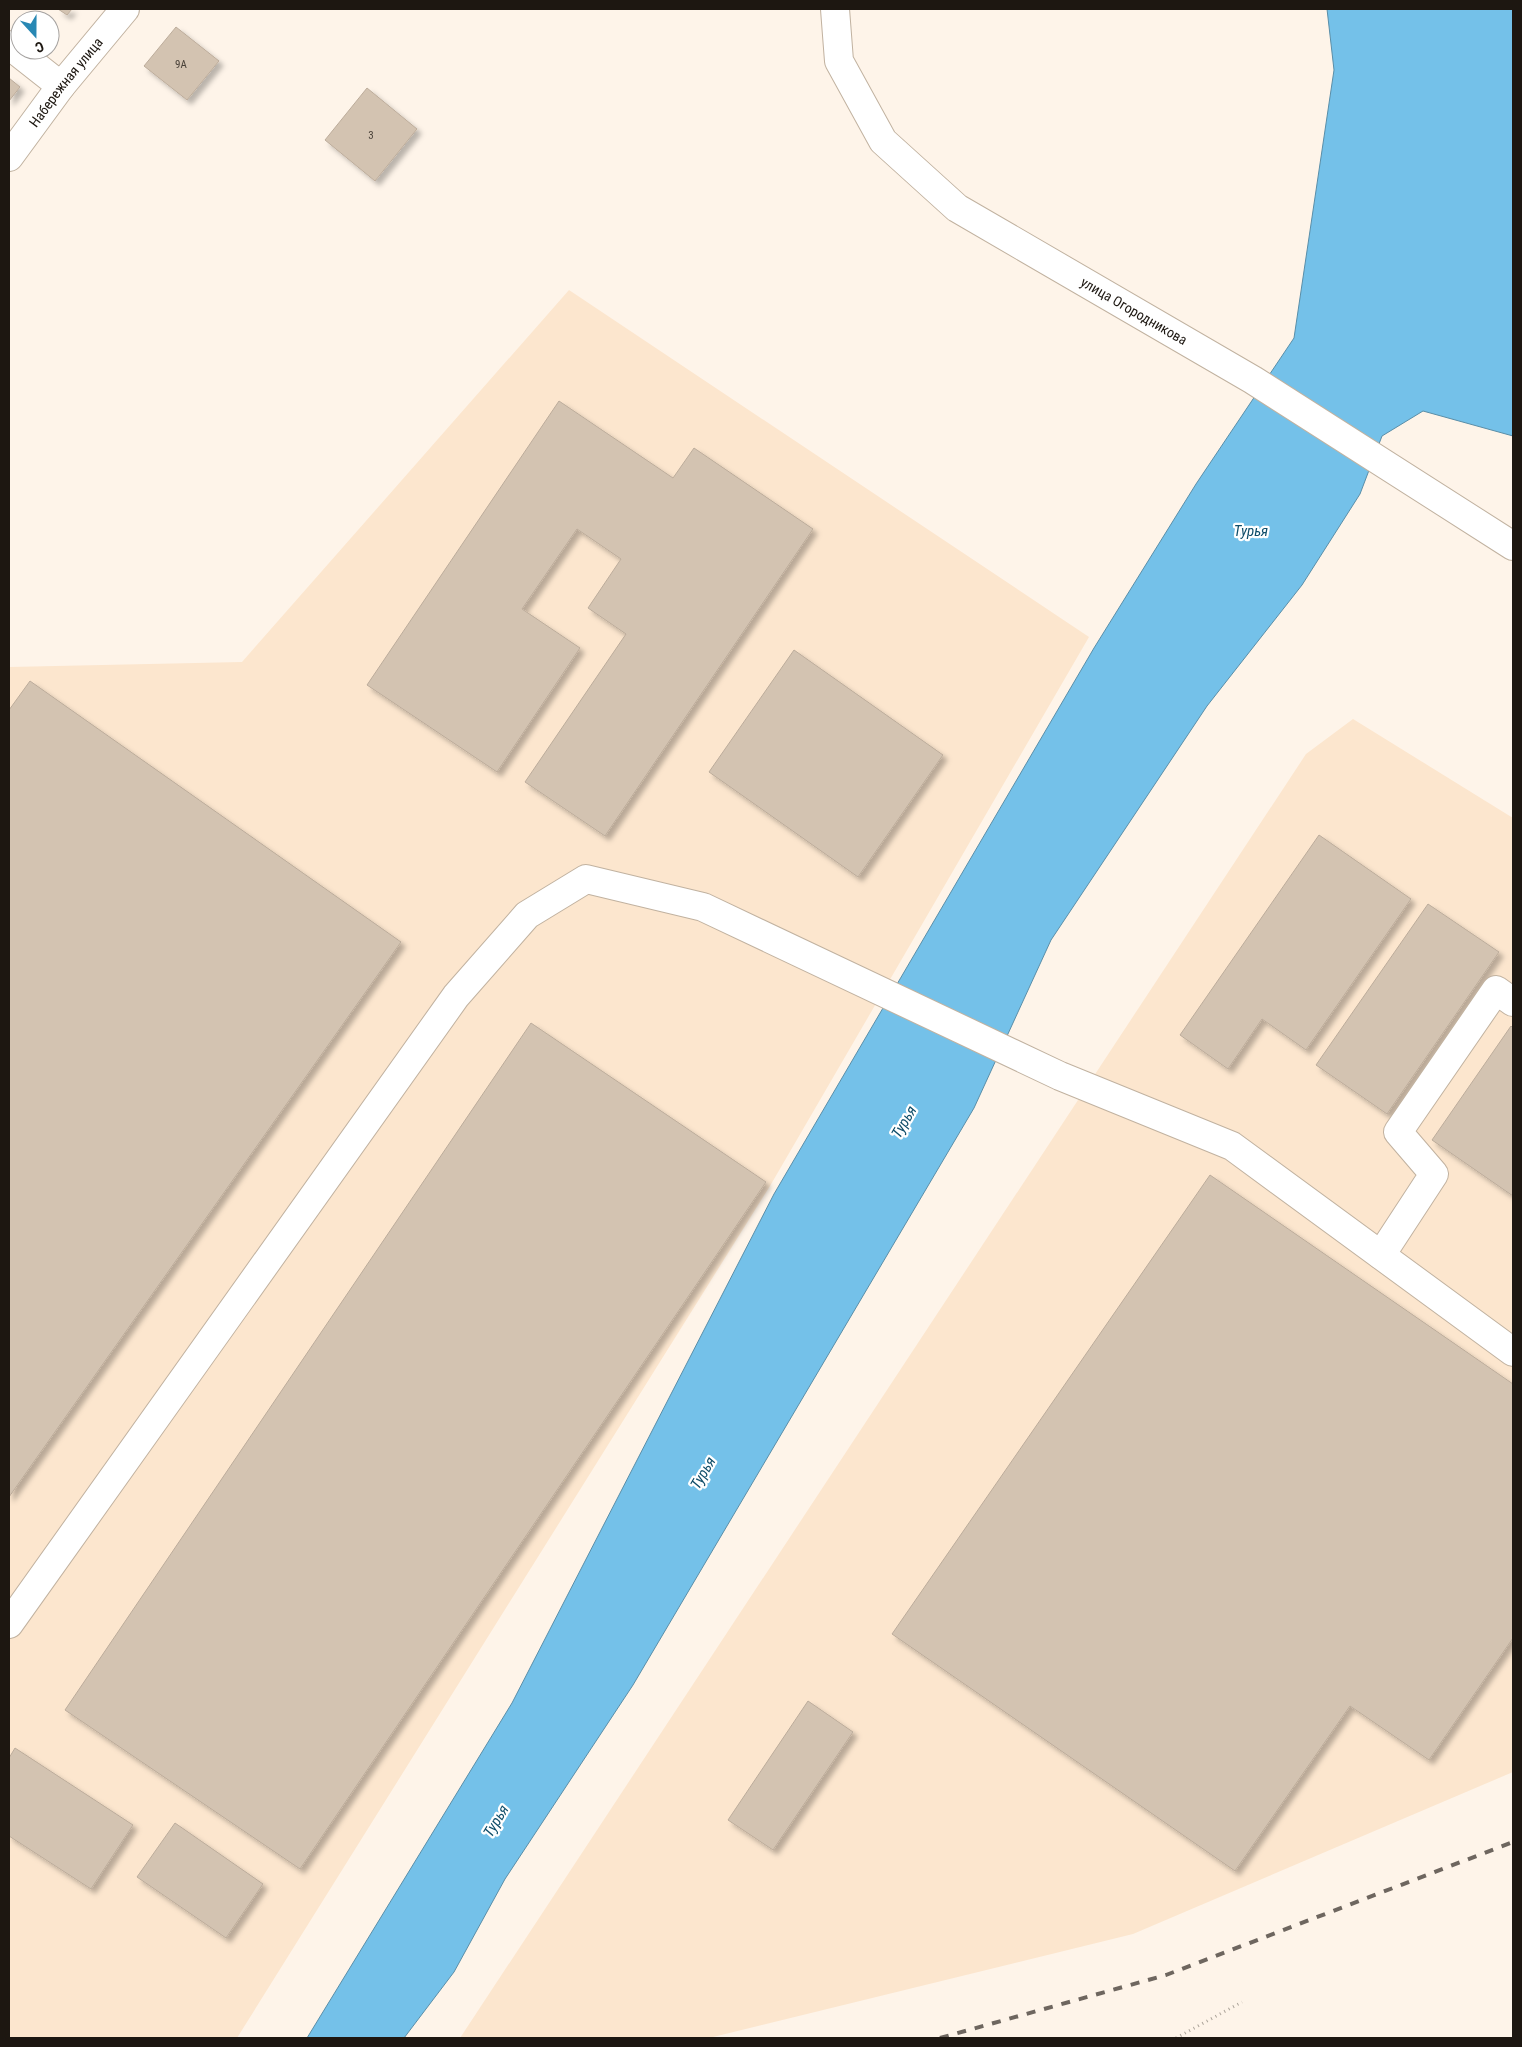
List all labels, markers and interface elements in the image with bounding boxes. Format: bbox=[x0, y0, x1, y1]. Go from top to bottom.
north arrow bbox=[10, 10, 60, 60]
street label: Набережная улица bbox=[26, 34, 106, 130]
text: С bbox=[33, 38, 46, 56]
house number: 9А bbox=[175, 58, 188, 71]
house number: 3 bbox=[368, 129, 374, 142]
street label: улица Огородникова bbox=[1078, 274, 1190, 348]
water label: Турья bbox=[1234, 522, 1268, 540]
water label: Турья bbox=[888, 1103, 920, 1141]
water label: Турья bbox=[687, 1454, 719, 1492]
water label: Турья bbox=[479, 1802, 513, 1840]

